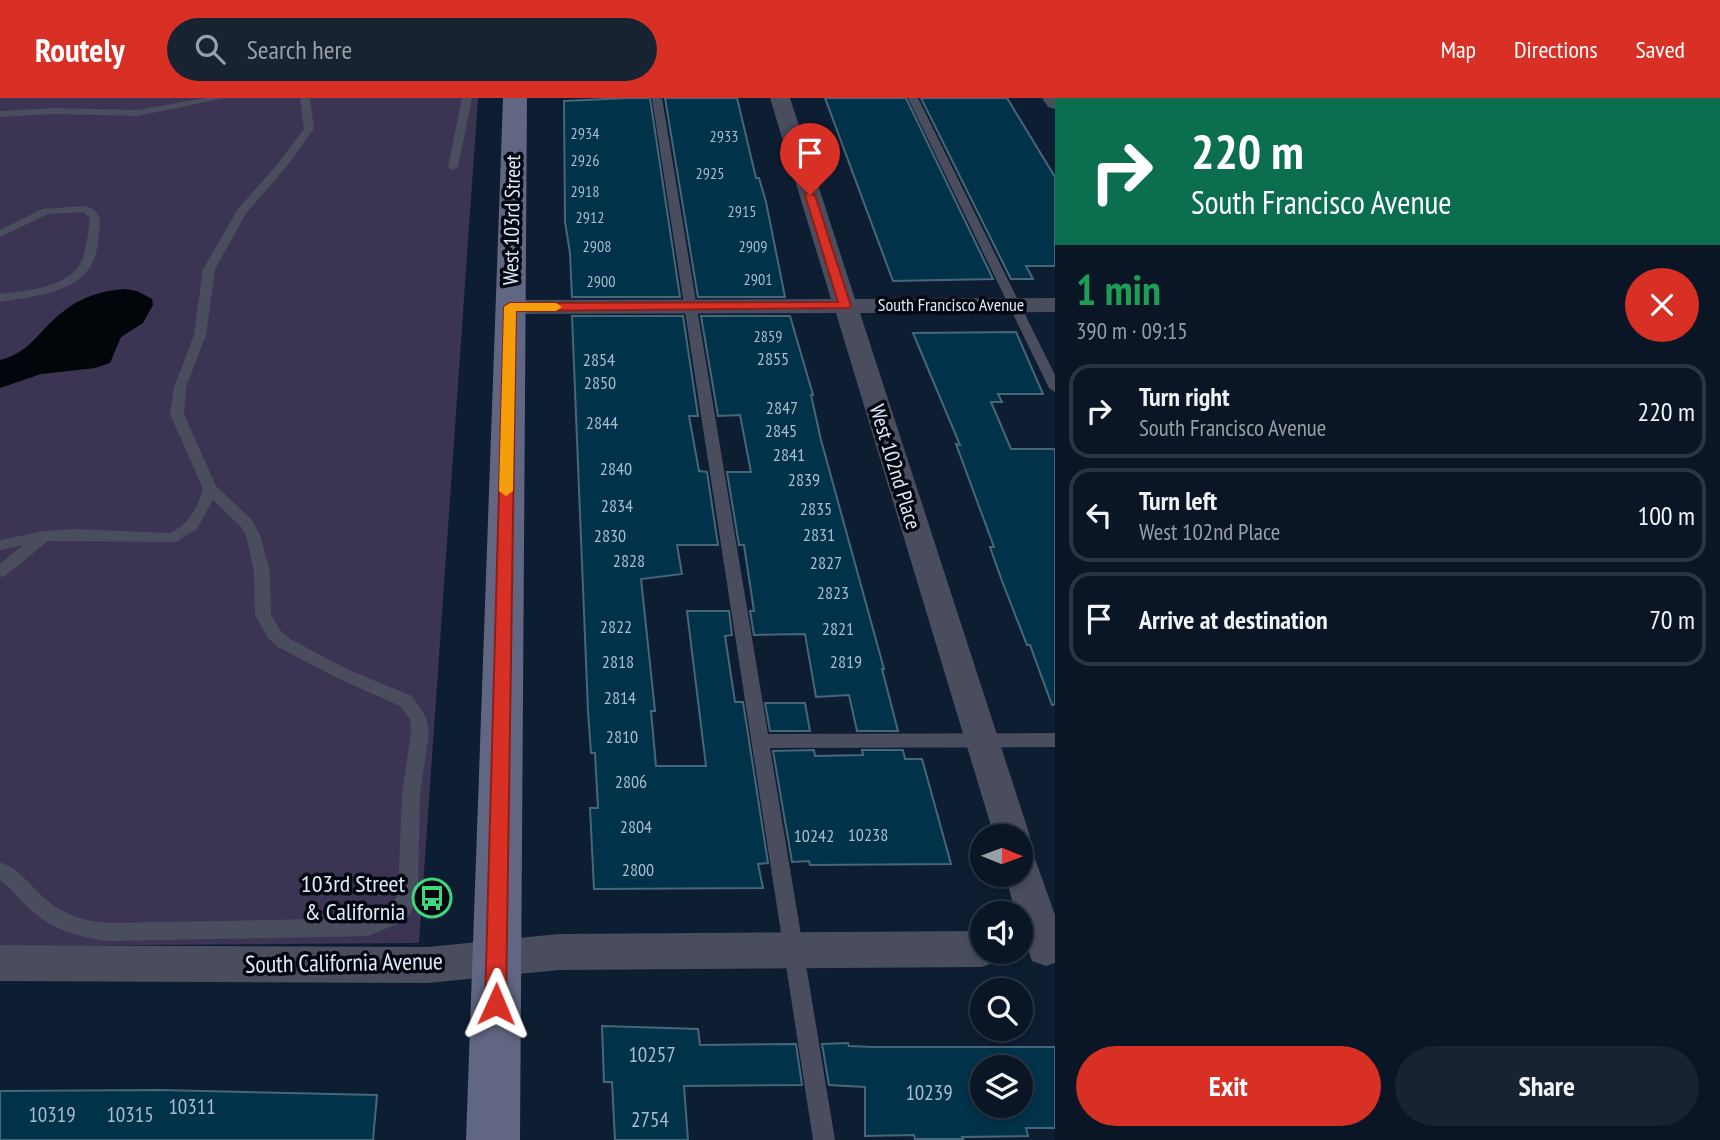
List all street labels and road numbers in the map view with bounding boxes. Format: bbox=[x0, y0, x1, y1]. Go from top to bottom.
street label: West 103rd Street bbox=[497, 154, 526, 285]
street label: South Francisco Avenue bbox=[878, 293, 1024, 316]
street label: West 102nd Place bbox=[864, 401, 927, 532]
street label: South California Avenue bbox=[245, 945, 443, 980]

